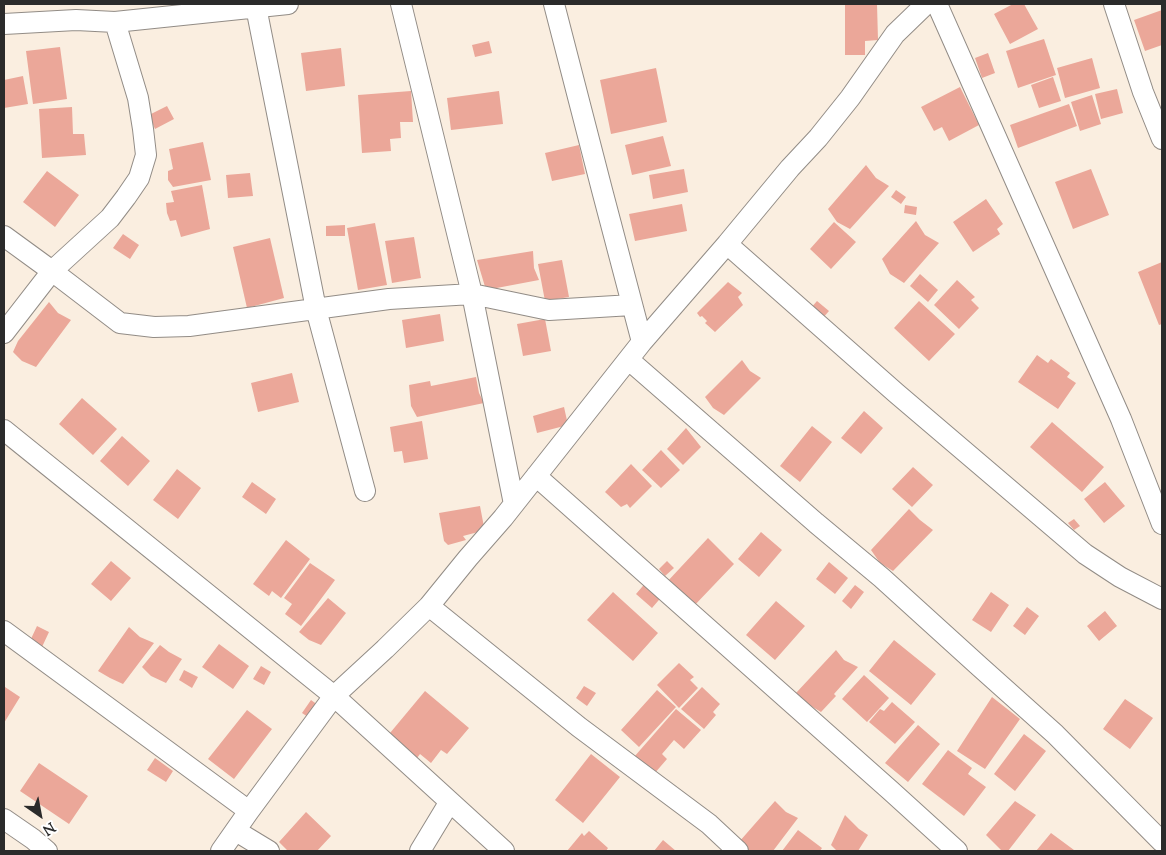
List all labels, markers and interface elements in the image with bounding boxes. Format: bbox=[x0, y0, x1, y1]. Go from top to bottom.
north arrow bbox=[15, 790, 65, 840]
text: N bbox=[38, 816, 58, 839]

